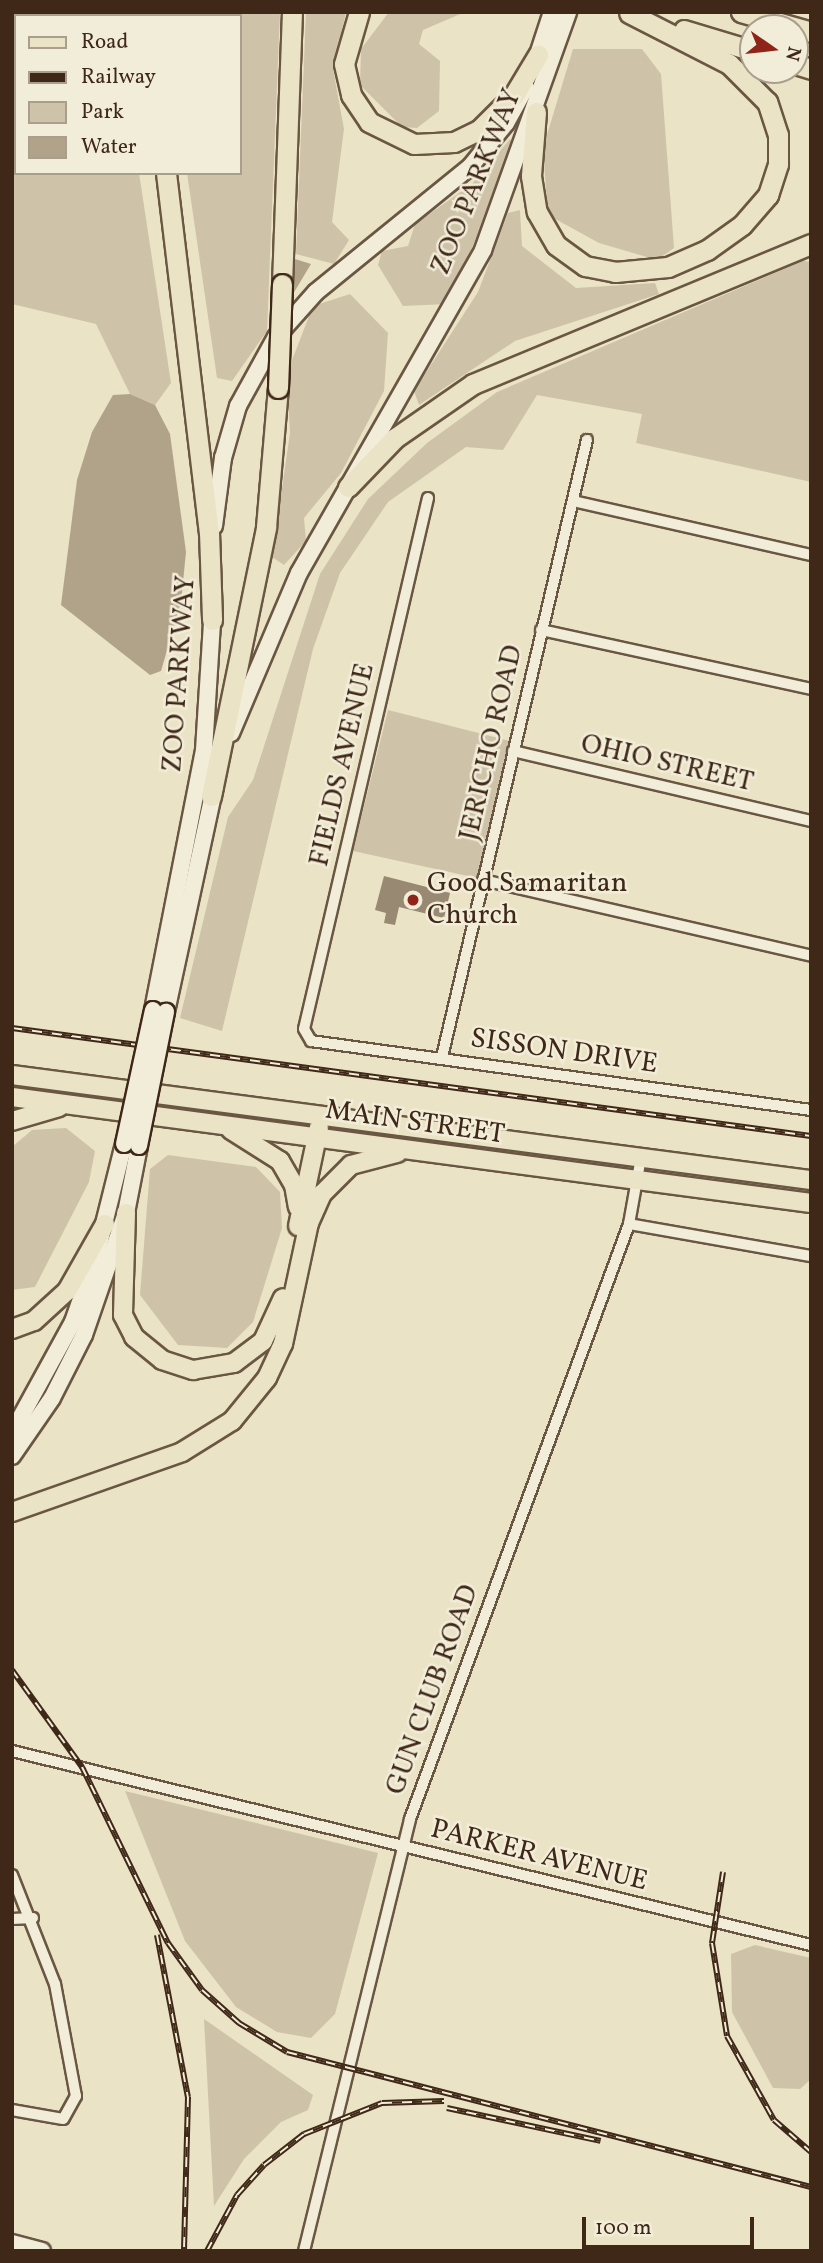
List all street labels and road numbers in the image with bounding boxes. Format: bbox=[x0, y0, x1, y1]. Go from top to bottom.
street label: ZOO PARKWAY bbox=[424, 84, 530, 280]
street label: ZOO PARKWAY bbox=[156, 574, 204, 774]
street label: JERICHO ROAD bbox=[453, 642, 531, 844]
street label: FIELDS AVENUE bbox=[303, 660, 383, 870]
street label: OHIO STREET bbox=[577, 728, 757, 800]
street label: SISSON DRIVE bbox=[468, 1022, 660, 1082]
street label: MAIN STREET bbox=[323, 1094, 507, 1152]
street label: GUN CLUB ROAD bbox=[379, 1580, 487, 1800]
street label: PARKER AVENUE bbox=[427, 1813, 651, 1899]

